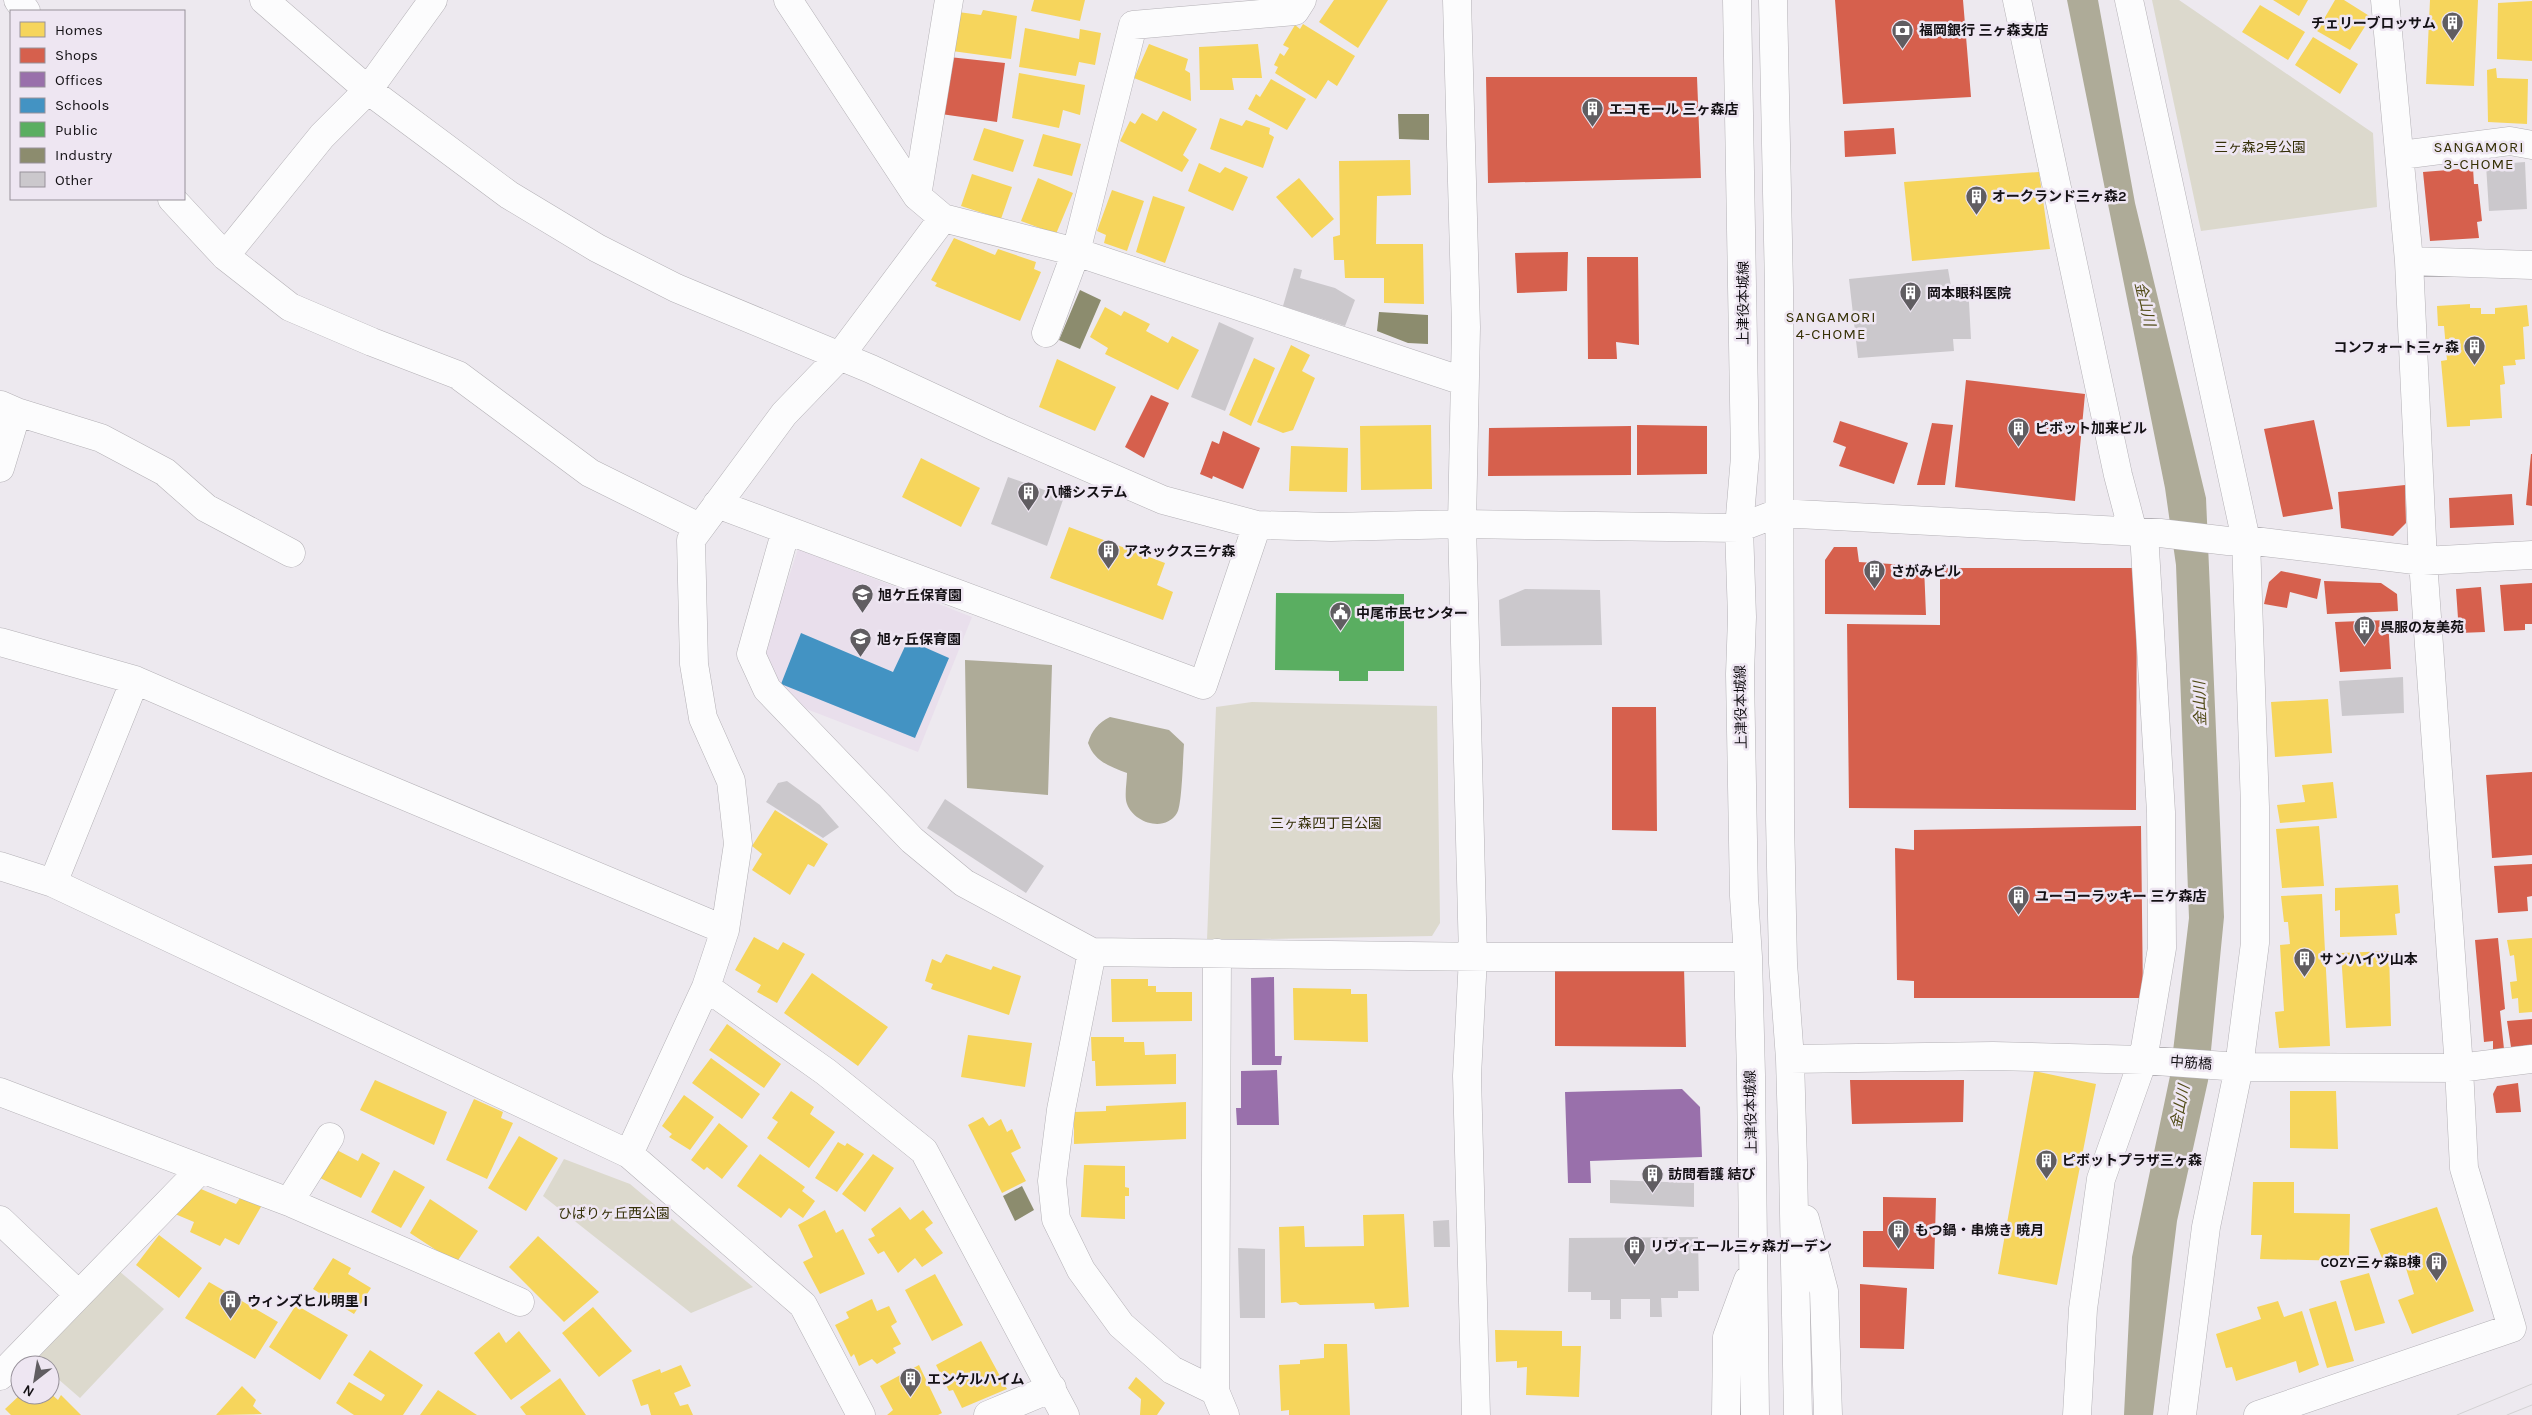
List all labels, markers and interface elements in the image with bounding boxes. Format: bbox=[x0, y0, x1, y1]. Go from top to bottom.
legend bbox=[10, 10, 185, 200]
building icon: チェリーブロッサム bbox=[2440, 11, 2464, 42]
place label: チェリーブロッサム bbox=[2311, 15, 2436, 32]
bank icon: 福岡銀行 三ヶ森支店 bbox=[1891, 18, 1915, 49]
text: Homes bbox=[55, 21, 103, 39]
place label: 福岡銀行 三ヶ森支店 bbox=[1919, 22, 2049, 39]
text: Shops bbox=[55, 46, 98, 64]
text: Offices bbox=[55, 71, 103, 89]
text: Schools bbox=[55, 96, 109, 114]
building icon: エコモール 三ヶ森店 bbox=[1581, 97, 1605, 128]
place label: エコモール 三ヶ森店 bbox=[1609, 101, 1739, 118]
text: Public bbox=[55, 121, 98, 139]
district label: SANGAMORI 3-CHOME bbox=[2434, 138, 2525, 173]
park label: 三ヶ森2号公園 bbox=[2214, 139, 2306, 156]
text: Industry bbox=[55, 146, 112, 164]
text: Other bbox=[55, 171, 93, 189]
building icon: オークランド三ヶ森2 bbox=[1964, 184, 1988, 215]
place label: オークランド三ヶ森2 bbox=[1992, 188, 2126, 205]
street label: 上津役本城線 bbox=[1735, 261, 1752, 345]
water label: 金山川 bbox=[2131, 280, 2159, 330]
building icon: 岡本眼科医院 bbox=[1899, 281, 1923, 312]
place label: 岡本眼科医院 bbox=[1927, 285, 2011, 302]
district label: SANGAMORI 4-CHOME bbox=[1786, 308, 1877, 343]
building icon: コンフォート三ヶ森 bbox=[2463, 335, 2487, 366]
place label: コンフォート三ヶ森 bbox=[2333, 339, 2459, 356]
building icon: ピボット加来ビル bbox=[2007, 416, 2031, 447]
place label: ピボット加来ビル bbox=[2035, 420, 2147, 437]
building icon: 八幡システム bbox=[1016, 480, 1040, 511]
place label: 八幡システム bbox=[1044, 484, 1128, 501]
building icon: アネックス三ケ森 bbox=[1096, 539, 1120, 570]
place label: アネックス三ケ森 bbox=[1124, 543, 1236, 560]
building icon: さがみビル bbox=[1863, 559, 1887, 590]
place label: さがみビル bbox=[1891, 563, 1961, 580]
school or university icon: 旭ケ丘保育園 bbox=[850, 583, 874, 614]
place label: 旭ケ丘保育園 bbox=[878, 587, 962, 604]
public building icon: 中尾市民センター bbox=[1328, 601, 1352, 632]
place label: 中尾市民センター bbox=[1356, 605, 1468, 622]
building icon: 呉服の友美苑 bbox=[2352, 615, 2376, 646]
place label: 呉服の友美苑 bbox=[2380, 619, 2464, 636]
school or university icon: 旭ヶ丘保育園 bbox=[849, 627, 873, 658]
place label: 旭ヶ丘保育園 bbox=[877, 631, 961, 648]
street label: 上津役本城線 bbox=[1732, 665, 1750, 749]
water label: 金山川 bbox=[2190, 679, 2210, 727]
park label: 三ヶ森四丁目公園 bbox=[1270, 815, 1382, 832]
building icon: ユーコーラッキー 三ケ森店 bbox=[2007, 884, 2031, 915]
place label: ユーコーラッキー 三ケ森店 bbox=[2035, 888, 2207, 905]
building icon: サンハイツ山本 bbox=[2292, 947, 2316, 978]
place label: サンハイツ山本 bbox=[2320, 951, 2418, 968]
street label: 中筋橋 bbox=[2169, 1053, 2213, 1073]
street label: 上津役本城線 bbox=[1742, 1070, 1760, 1154]
water label: 金山川 bbox=[2167, 1081, 2194, 1131]
building icon: ピボットプラザ三ヶ森 bbox=[2034, 1148, 2058, 1179]
place label: ピボットプラザ三ヶ森 bbox=[2062, 1152, 2202, 1169]
building icon: 訪問看護 結び bbox=[1640, 1162, 1664, 1193]
place label: 訪問看護 結び bbox=[1668, 1166, 1756, 1183]
park label: ひばりヶ丘西公園 bbox=[558, 1205, 670, 1222]
building icon: もつ鍋・串焼き 暁月 bbox=[1887, 1218, 1911, 1249]
place label: もつ鍋・串焼き 暁月 bbox=[1915, 1222, 2044, 1239]
building icon: リヴィエール三ヶ森ガーデン bbox=[1622, 1234, 1646, 1265]
place label: リヴィエール三ヶ森ガーデン bbox=[1650, 1238, 1832, 1255]
building icon: COZY三ヶ森B棟 bbox=[2425, 1250, 2449, 1281]
place label: COZY三ヶ森B棟 bbox=[2320, 1254, 2421, 1271]
building icon: ウィンズヒル明里Ⅰ bbox=[219, 1289, 243, 1320]
place label: ウィンズヒル明里Ⅰ bbox=[247, 1293, 373, 1310]
north arrow bbox=[10, 1355, 60, 1405]
building icon: エンケルハイム bbox=[899, 1367, 923, 1398]
place label: エンケルハイム bbox=[927, 1371, 1024, 1388]
text: N bbox=[20, 1381, 37, 1401]

